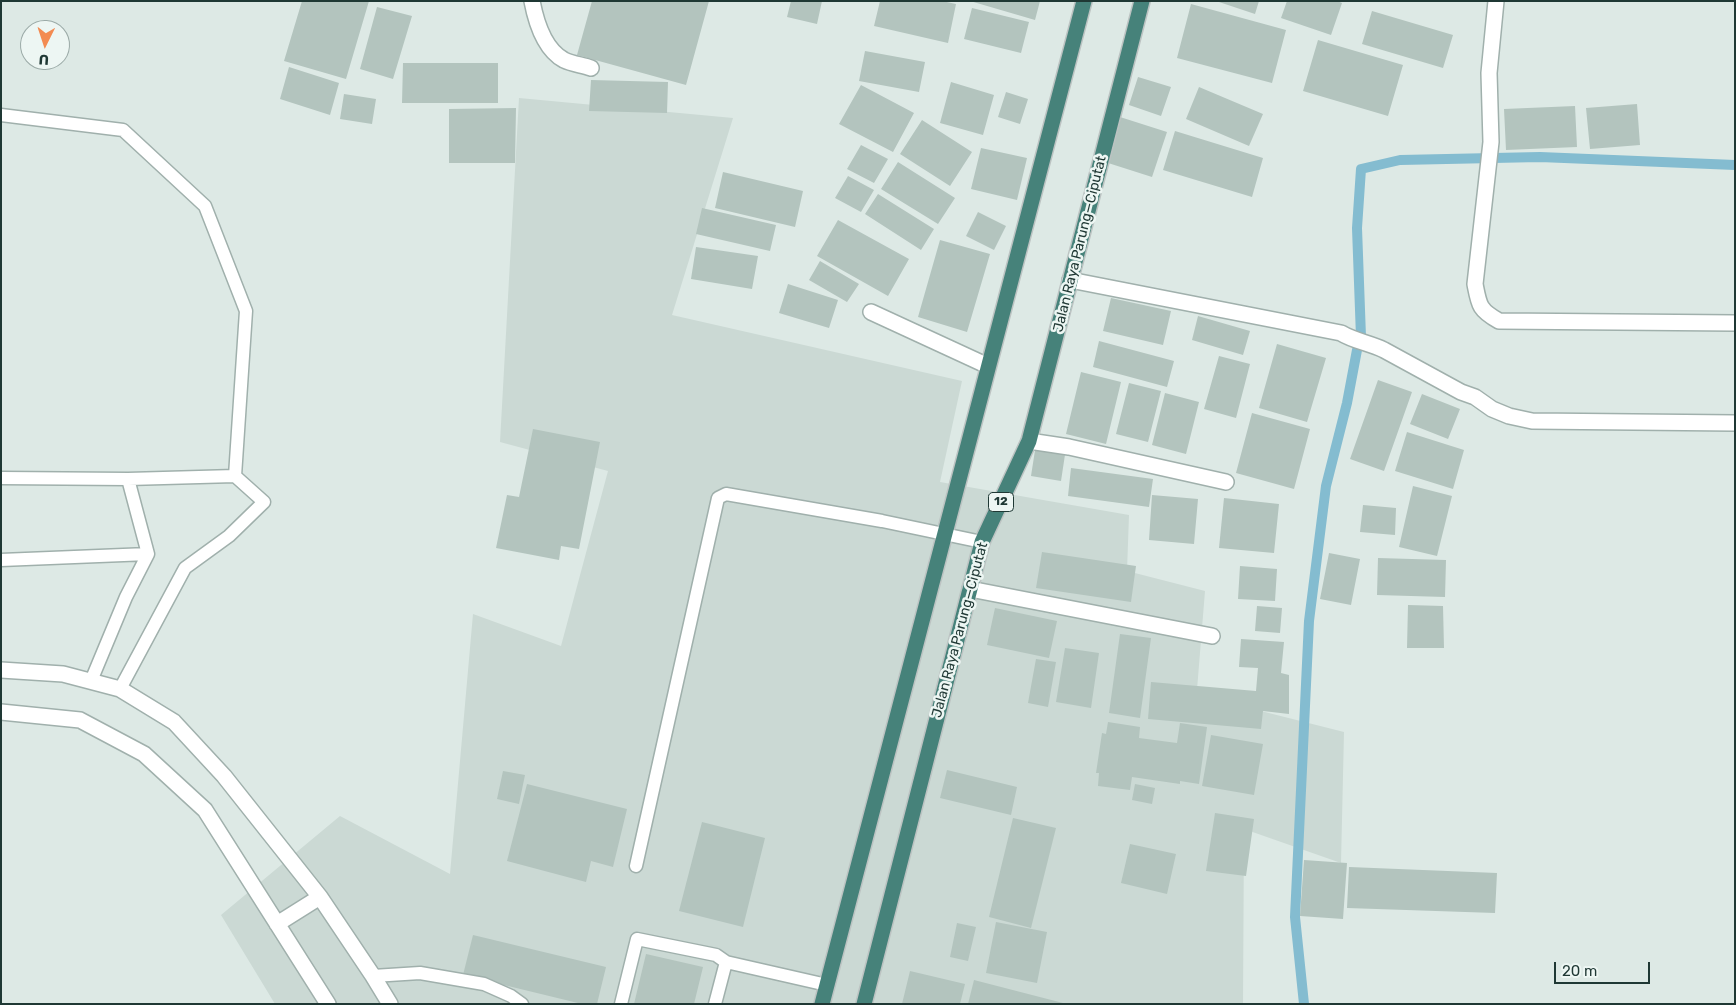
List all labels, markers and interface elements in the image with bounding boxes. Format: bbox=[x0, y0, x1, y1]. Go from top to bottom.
north arrow bbox=[20, 20, 70, 70]
text: U bbox=[38, 51, 50, 68]
street label: Jalan Raya Parung—Ciputat bbox=[1050, 154, 1110, 334]
road number: 12 bbox=[988, 492, 1014, 512]
street label: Jalan Raya Parung—Ciputat bbox=[928, 540, 992, 720]
scale bar bbox=[1556, 952, 1652, 984]
text: 20 m bbox=[1562, 962, 1597, 980]

